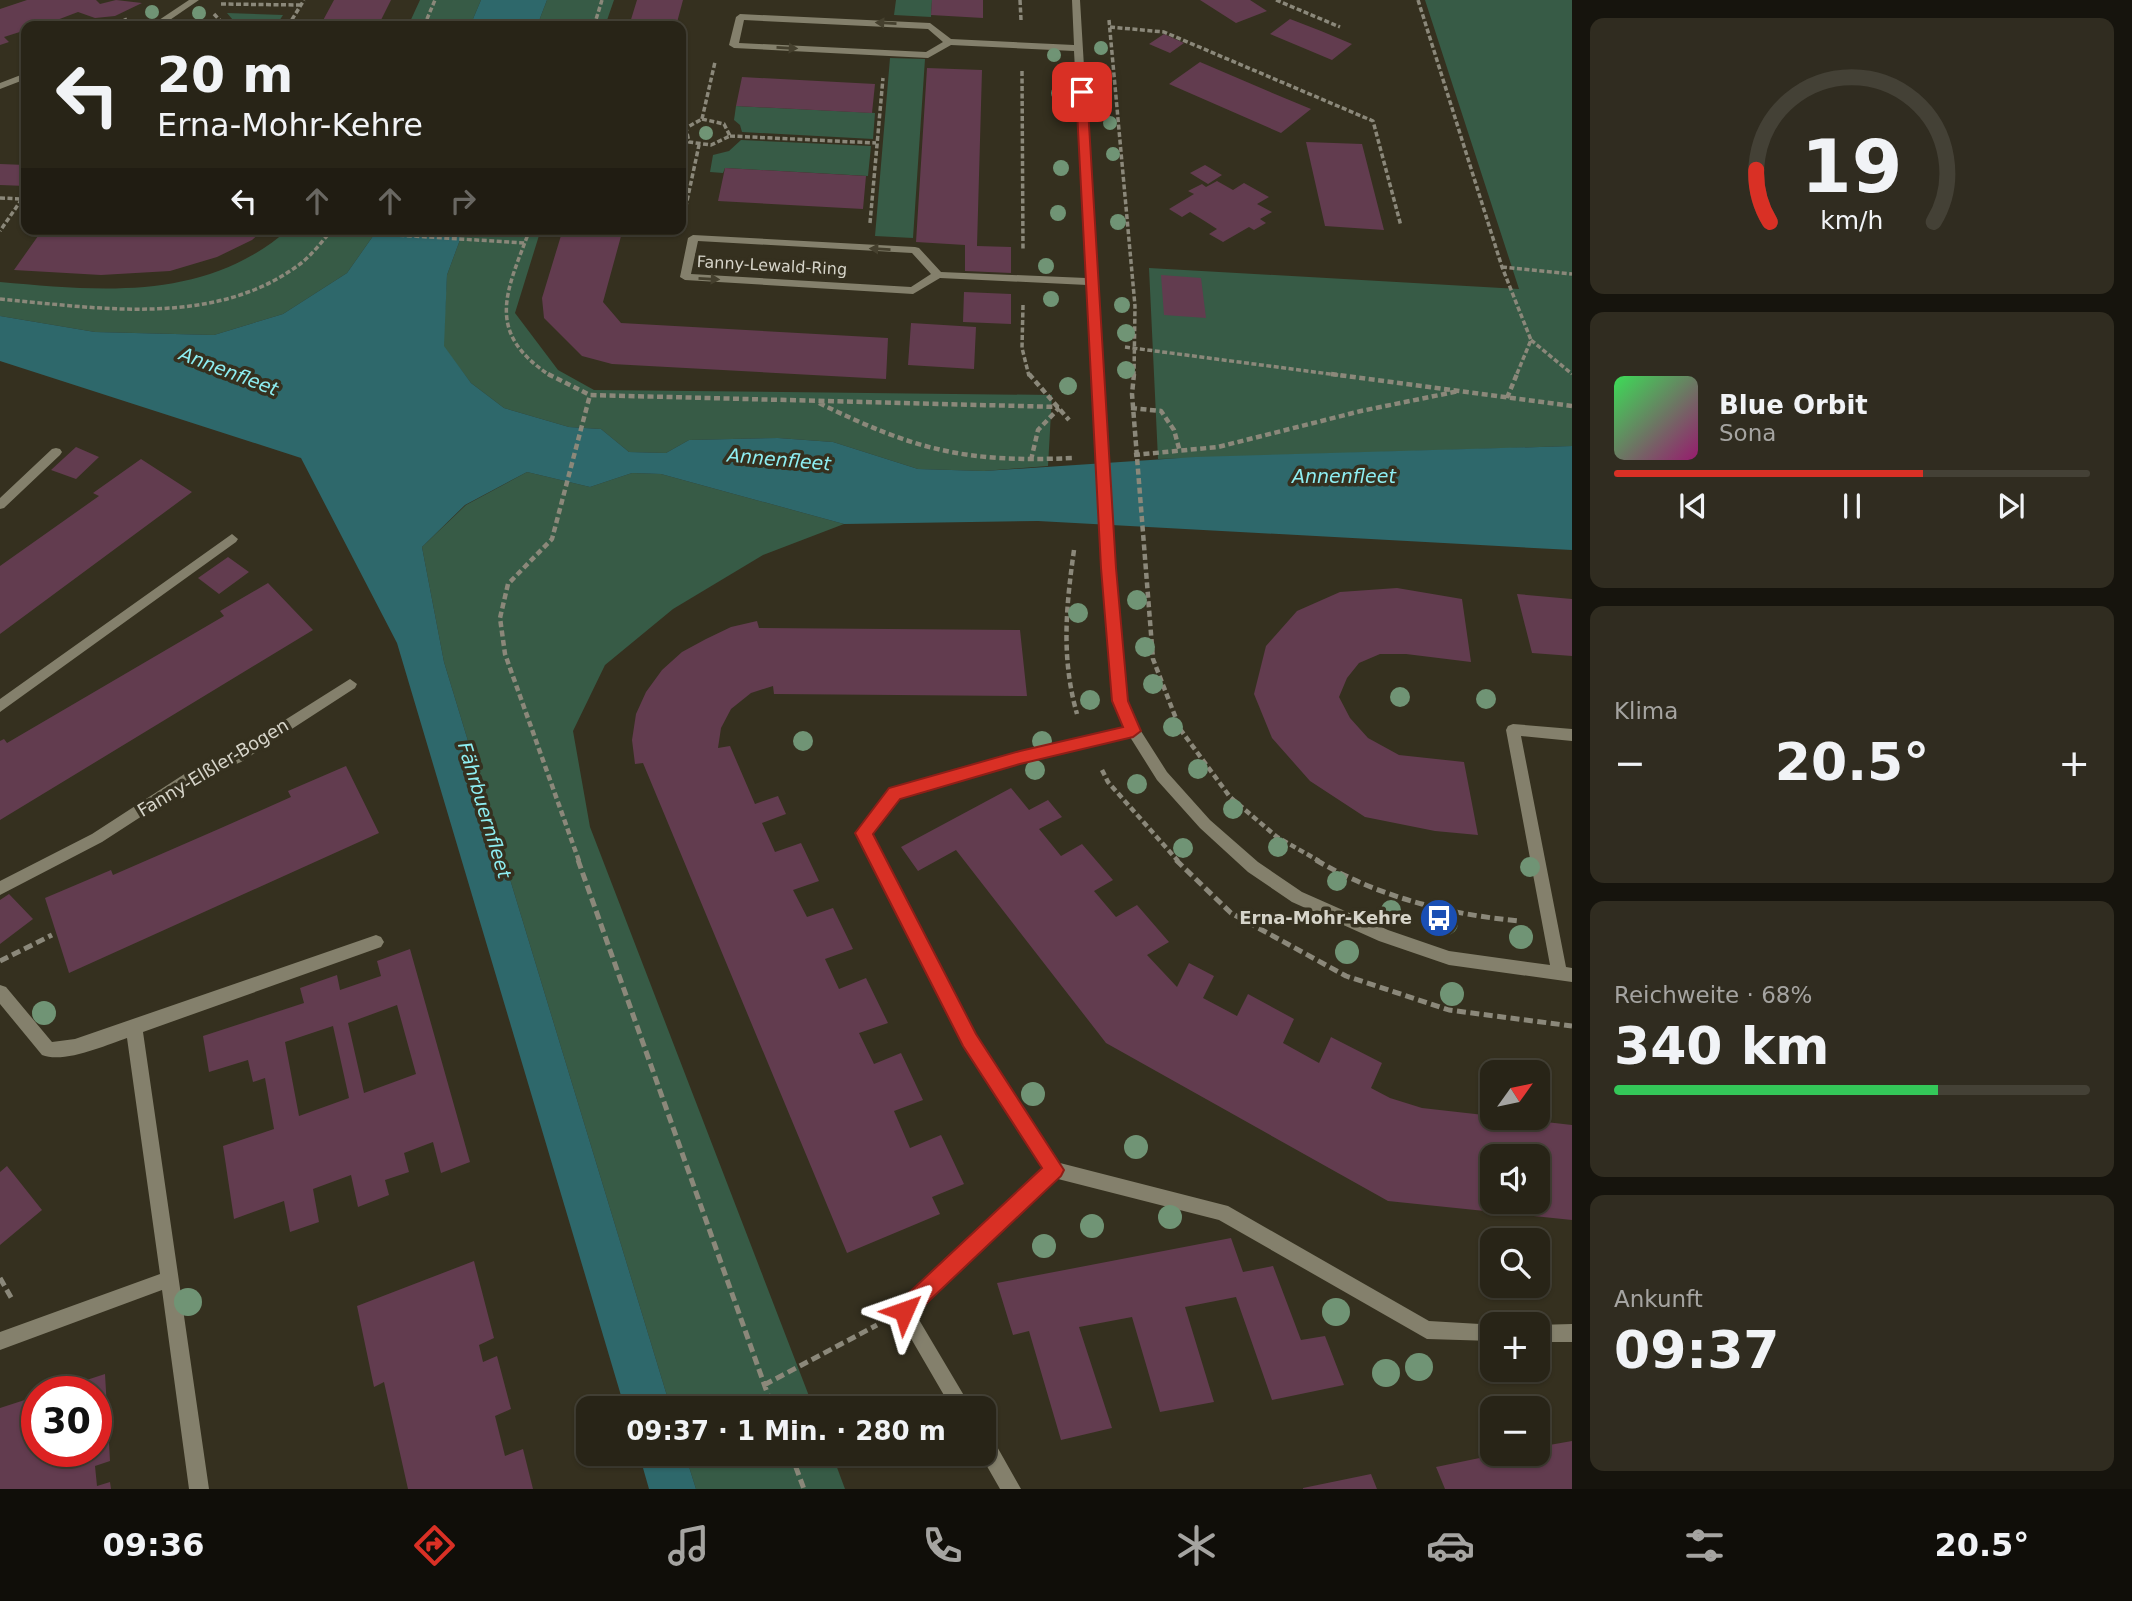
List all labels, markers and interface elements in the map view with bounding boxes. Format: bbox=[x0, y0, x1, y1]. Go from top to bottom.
one-way arrow bbox=[875, 18, 897, 29]
one-way arrow bbox=[776, 42, 798, 53]
text: 20 m bbox=[157, 47, 293, 104]
icon: left bbox=[42, 49, 133, 140]
pin bbox=[1052, 62, 1112, 122]
icon: arrive bbox=[1063, 73, 1101, 111]
text: Erna-Mohr-Kehre bbox=[157, 106, 423, 144]
text: 19 bbox=[1801, 124, 1903, 209]
icon: left bbox=[225, 182, 263, 220]
icon: ahead bbox=[298, 182, 336, 220]
icon: ahead bbox=[371, 182, 409, 220]
icon: right bbox=[444, 182, 482, 220]
text: km/h bbox=[1820, 206, 1884, 235]
one-way arrow bbox=[869, 243, 891, 254]
street label: Fanny-Lewald-Ring bbox=[696, 252, 848, 279]
one-way arrow bbox=[699, 274, 721, 285]
water label: Annenfleet bbox=[175, 341, 283, 400]
text: Blue Orbit bbox=[1719, 390, 1868, 420]
text: Sona bbox=[1719, 420, 1776, 446]
water label: Annenfleet bbox=[724, 443, 833, 475]
water label: Annenfleet bbox=[1290, 465, 1398, 487]
icon: previous bbox=[1674, 487, 1712, 525]
icon: pause bbox=[1833, 487, 1871, 525]
icon: next bbox=[1992, 487, 2030, 525]
text: Klima bbox=[1614, 698, 1678, 724]
street label: Fanny-Elßler-Bogen bbox=[133, 714, 292, 821]
text: 20.5° bbox=[1775, 732, 1929, 792]
water label: Fährbuernfleet bbox=[454, 739, 517, 882]
text: − bbox=[1614, 741, 1646, 785]
text: + bbox=[2058, 741, 2090, 785]
bus stop icon: Erna-Mohr-Kehre bbox=[1418, 897, 1460, 939]
place label: Erna-Mohr-Kehre bbox=[1239, 907, 1412, 928]
text: Reichweite · 68% bbox=[1614, 982, 1812, 1008]
text: 340 km bbox=[1614, 1016, 1829, 1076]
north arrow bbox=[1480, 1060, 1550, 1130]
map controls bbox=[1480, 1060, 1550, 1466]
button: sound bbox=[1480, 1144, 1550, 1214]
button: search bbox=[1480, 1228, 1550, 1298]
position arrow bbox=[867, 1274, 941, 1348]
text: Ankunft bbox=[1614, 1286, 1703, 1312]
button: + bbox=[1480, 1312, 1550, 1382]
text: 09:37 bbox=[1614, 1320, 1780, 1380]
speed limit sign: 30 bbox=[21, 1376, 112, 1467]
button: − bbox=[1480, 1396, 1550, 1466]
text: 09:37 · 1 Min. · 280 m bbox=[626, 1416, 946, 1446]
icon: directions bbox=[410, 1521, 459, 1570]
icon: music bbox=[664, 1521, 713, 1570]
icon: phone bbox=[918, 1521, 967, 1570]
icon: climate bbox=[1172, 1521, 1221, 1570]
icon: car bbox=[1426, 1521, 1475, 1570]
icon: filters bbox=[1680, 1521, 1729, 1570]
text: 09:36 bbox=[103, 1526, 204, 1564]
text: 20.5° bbox=[1934, 1526, 2029, 1564]

